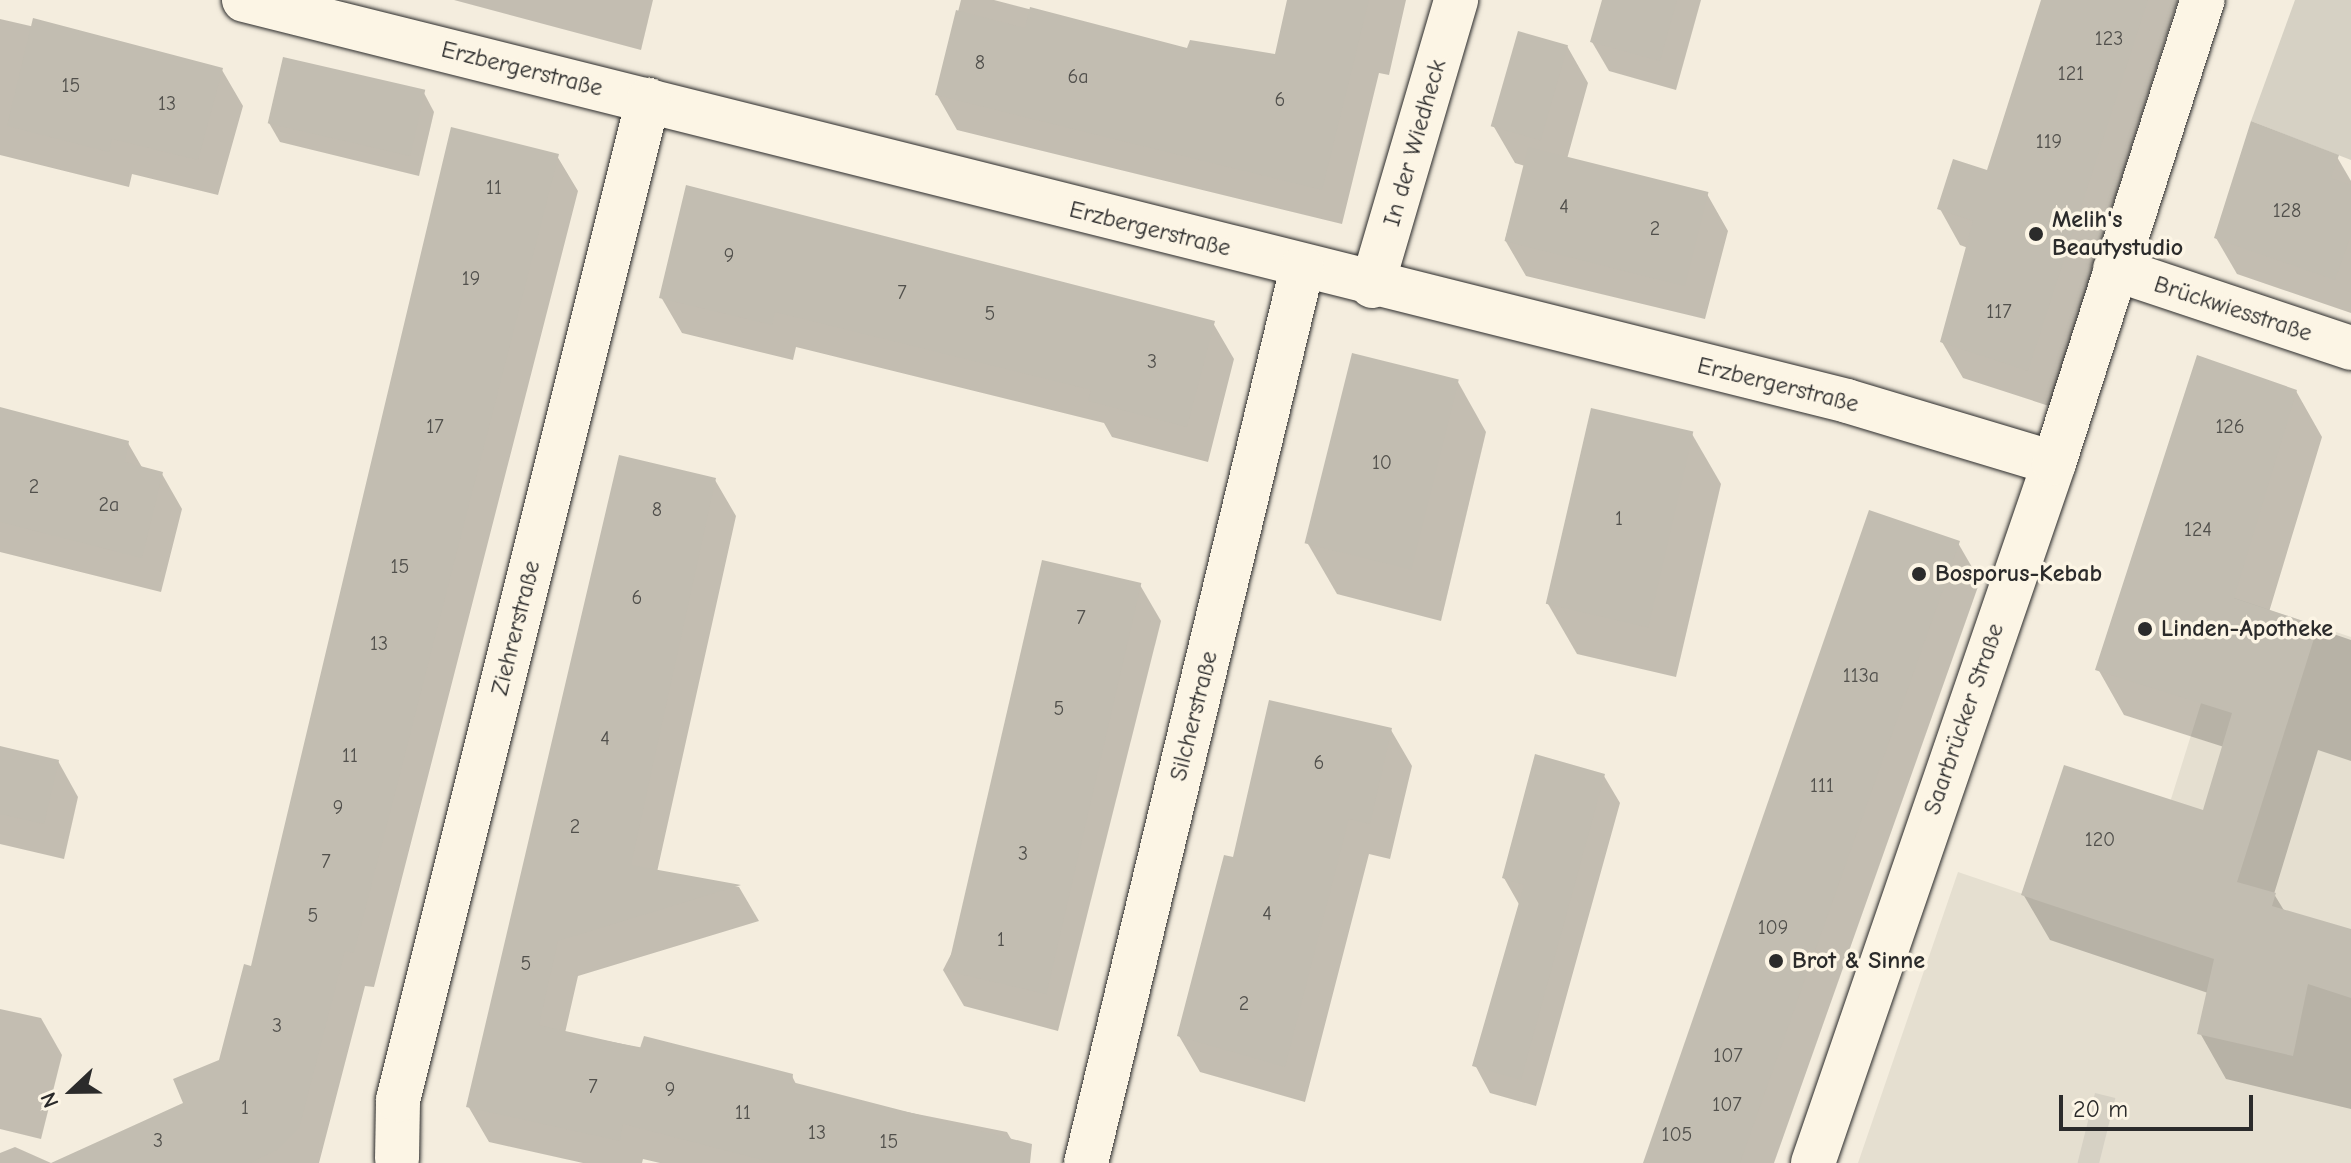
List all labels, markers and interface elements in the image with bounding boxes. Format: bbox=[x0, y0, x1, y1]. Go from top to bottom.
house number: 123 bbox=[2095, 26, 2123, 50]
street label: Erzbergerstraße bbox=[438, 35, 606, 103]
house number: 8 bbox=[975, 50, 985, 74]
street label: In der Wiedheck bbox=[1377, 56, 1453, 230]
house number: 121 bbox=[2058, 61, 2084, 85]
house number: 6a bbox=[1067, 64, 1089, 88]
house number: 15 bbox=[62, 73, 80, 97]
house number: 6 bbox=[1275, 87, 1285, 111]
house number: 13 bbox=[158, 91, 176, 115]
house number: 119 bbox=[2036, 129, 2062, 153]
house number: 11 bbox=[486, 175, 502, 199]
house number: 4 bbox=[1559, 194, 1569, 218]
street label: Erzbergerstraße bbox=[1066, 195, 1234, 263]
house number: 128 bbox=[2273, 198, 2301, 222]
place label: Melih's Beautystudio bbox=[2052, 206, 2183, 262]
house number: 2 bbox=[1650, 216, 1660, 240]
marker: Melih's Beautystudio bbox=[2027, 225, 2045, 243]
house number: 9 bbox=[724, 243, 734, 267]
house number: 19 bbox=[462, 266, 480, 290]
street label: Brückwiesstraße bbox=[2150, 270, 2316, 348]
house number: 7 bbox=[897, 280, 907, 304]
house number: 117 bbox=[1986, 299, 2012, 323]
house number: 5 bbox=[985, 301, 995, 325]
house number: 3 bbox=[1147, 349, 1157, 373]
street label: Erzbergerstraße bbox=[1694, 351, 1862, 419]
house number: 17 bbox=[426, 414, 444, 438]
house number: 126 bbox=[2215, 414, 2245, 438]
house number: 10 bbox=[1372, 450, 1392, 474]
house number: 2 bbox=[29, 474, 39, 498]
house number: 2a bbox=[99, 492, 119, 516]
house number: 8 bbox=[652, 497, 662, 521]
house number: 1 bbox=[1615, 506, 1623, 530]
house number: 124 bbox=[2184, 517, 2212, 541]
house number: 15 bbox=[391, 554, 409, 578]
street label: Ziehrerstraße bbox=[485, 558, 547, 698]
place label: Bosporus-Kebab bbox=[1935, 560, 2102, 588]
marker: Bosporus-Kebab bbox=[1910, 565, 1928, 583]
house number: 6 bbox=[632, 585, 642, 609]
house number: 7 bbox=[1076, 605, 1086, 629]
place label: Linden-Apotheke bbox=[2161, 615, 2333, 643]
street label: Saarbrücker Straße bbox=[1918, 619, 2010, 819]
marker: Linden-Apotheke bbox=[2136, 620, 2154, 638]
house number: 13 bbox=[370, 631, 388, 655]
street label: Silcherstraße bbox=[1164, 648, 1224, 784]
house number: 113a bbox=[1843, 663, 1879, 687]
house number: 5 bbox=[1054, 696, 1064, 720]
house number: 4 bbox=[600, 726, 610, 750]
house number: 11 bbox=[342, 743, 358, 767]
house number: 6 bbox=[1314, 750, 1324, 774]
house number: 111 bbox=[1810, 773, 1834, 797]
house number: 9 bbox=[333, 795, 343, 819]
house number: 2 bbox=[570, 814, 580, 838]
house number: 120 bbox=[2085, 827, 2115, 851]
house number: 3 bbox=[1018, 841, 1028, 865]
house number: 7 bbox=[321, 849, 331, 873]
house number: 4 bbox=[1262, 901, 1272, 925]
house number: 5 bbox=[308, 903, 318, 927]
house number: 109 bbox=[1758, 915, 1788, 939]
house number: 1 bbox=[997, 927, 1005, 951]
place label: Brot & Sinne bbox=[1792, 947, 1925, 975]
house number: 5 bbox=[521, 951, 531, 975]
marker: Brot & Sinne bbox=[1767, 952, 1785, 970]
house number: 2 bbox=[1239, 991, 1249, 1015]
house number: 3 bbox=[272, 1013, 282, 1037]
house number: 107 bbox=[1713, 1043, 1743, 1067]
north arrow bbox=[32, 1051, 112, 1131]
house number: 7 bbox=[588, 1074, 598, 1098]
house number: 9 bbox=[665, 1077, 675, 1101]
scale bar bbox=[2063, 1079, 2257, 1129]
text: N bbox=[35, 1088, 64, 1112]
house number: 107 bbox=[1712, 1092, 1742, 1116]
house number: 1 bbox=[241, 1095, 249, 1119]
text: 20 m bbox=[2073, 1095, 2128, 1123]
house number: 11 bbox=[735, 1100, 751, 1124]
house number: 13 bbox=[808, 1120, 826, 1144]
house number: 105 bbox=[1662, 1122, 1692, 1146]
house number: 3 bbox=[153, 1128, 163, 1152]
house number: 15 bbox=[880, 1129, 898, 1153]

